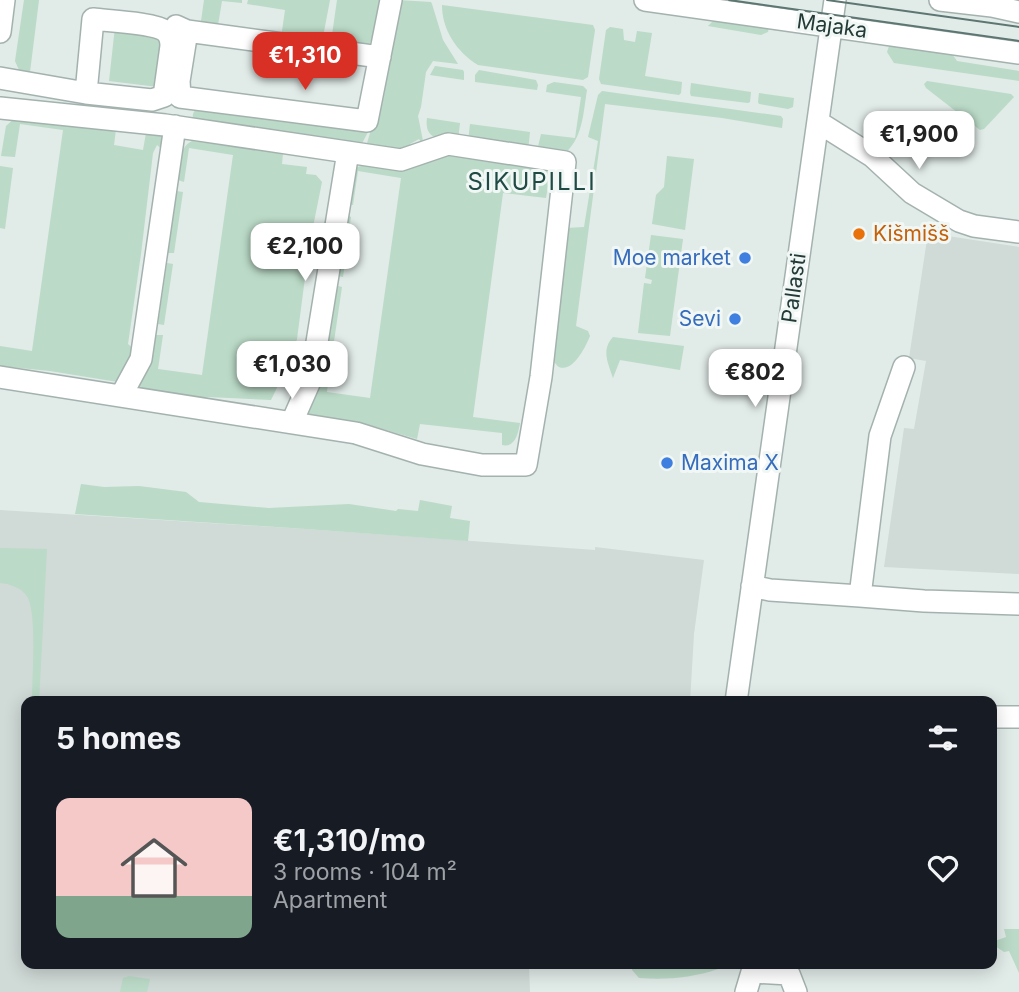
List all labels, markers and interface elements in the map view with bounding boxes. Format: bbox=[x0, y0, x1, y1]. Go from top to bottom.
street label: Majaka bbox=[795, 8, 869, 43]
pin: €1,310 bbox=[248, 32, 362, 92]
text: €1,310 bbox=[268, 41, 342, 69]
pin: €1,900 bbox=[862, 111, 976, 171]
text: €1,900 bbox=[879, 120, 959, 148]
district label: SIKUPILLI bbox=[467, 167, 597, 196]
place label: Kišmišš bbox=[873, 221, 949, 246]
pin: €2,100 bbox=[248, 224, 362, 283]
marker: Kišmišš bbox=[851, 226, 867, 242]
text: €2,100 bbox=[267, 232, 343, 260]
place label: Moe market bbox=[613, 245, 731, 270]
marker: Moe market bbox=[737, 250, 753, 266]
street label: Pallasti bbox=[776, 251, 811, 324]
place label: Sevi bbox=[679, 306, 721, 331]
marker: Sevi bbox=[727, 311, 743, 327]
pin: €1,030 bbox=[235, 342, 349, 401]
text: €1,030 bbox=[253, 350, 331, 378]
pin: €802 bbox=[714, 350, 796, 409]
text: €802 bbox=[725, 358, 785, 386]
place label: Maxima X bbox=[681, 450, 779, 475]
marker: Maxima X bbox=[659, 455, 675, 471]
icon: filters bbox=[924, 719, 962, 757]
text: 5 homes bbox=[56, 720, 181, 756]
text: €1,310/mo bbox=[273, 822, 426, 858]
icon: home bbox=[112, 826, 196, 910]
icon: heart bbox=[924, 849, 962, 887]
text: 3 rooms · 104 m² bbox=[273, 858, 457, 886]
text: Apartment bbox=[273, 886, 387, 914]

